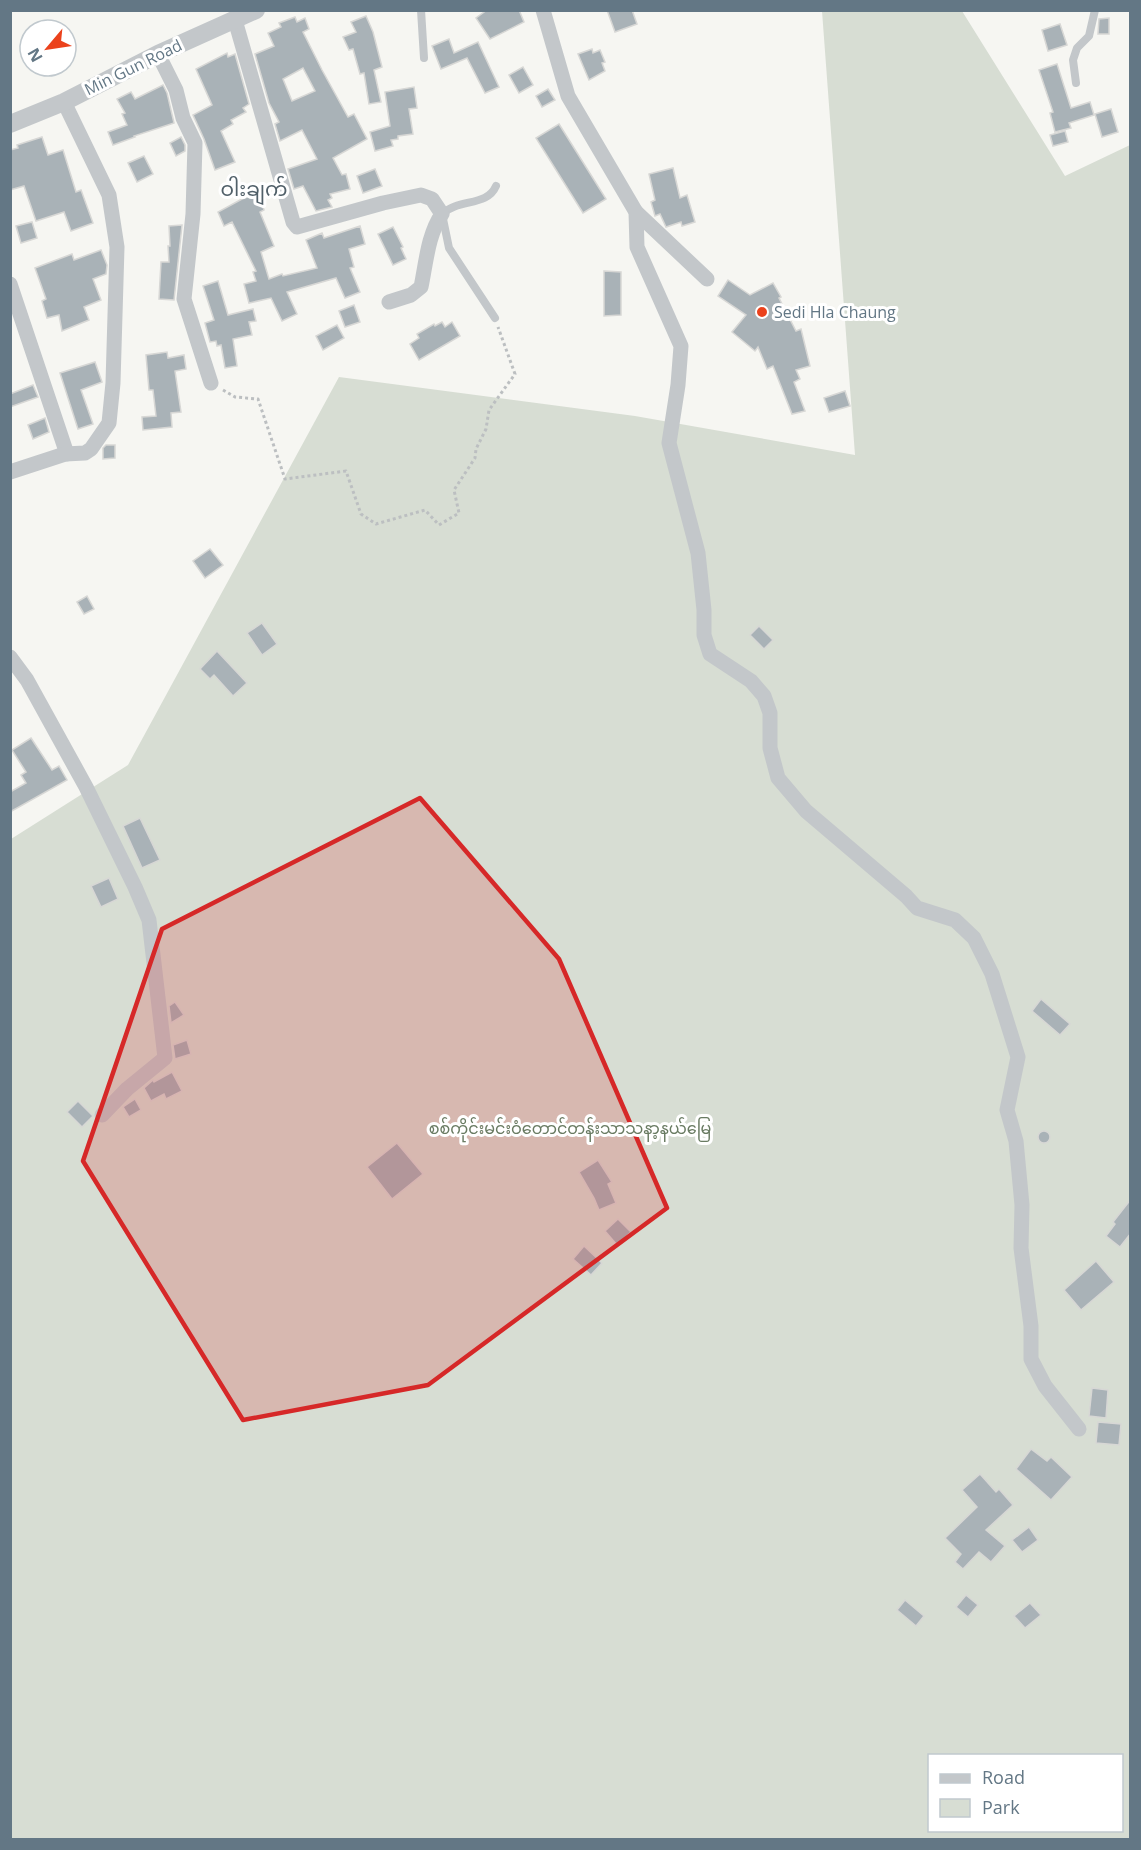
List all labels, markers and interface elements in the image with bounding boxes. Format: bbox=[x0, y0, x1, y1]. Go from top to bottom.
north arrow bbox=[18, 18, 78, 78]
street label: Min Gun Road bbox=[81, 34, 185, 100]
text: N bbox=[22, 44, 48, 66]
district label: ဝါးချက် bbox=[221, 175, 287, 205]
place label: Sedi Hla Chaung bbox=[774, 301, 896, 323]
marker: Sedi Hla Chaung bbox=[755, 305, 769, 319]
park label: စစ်ကိုင်းမင်းဝံတောင်တန်းသာသနာ့နယ်မြေ bbox=[429, 1117, 711, 1143]
legend bbox=[928, 1754, 1123, 1832]
text: Road bbox=[982, 1765, 1025, 1789]
text: Park bbox=[982, 1795, 1020, 1819]

